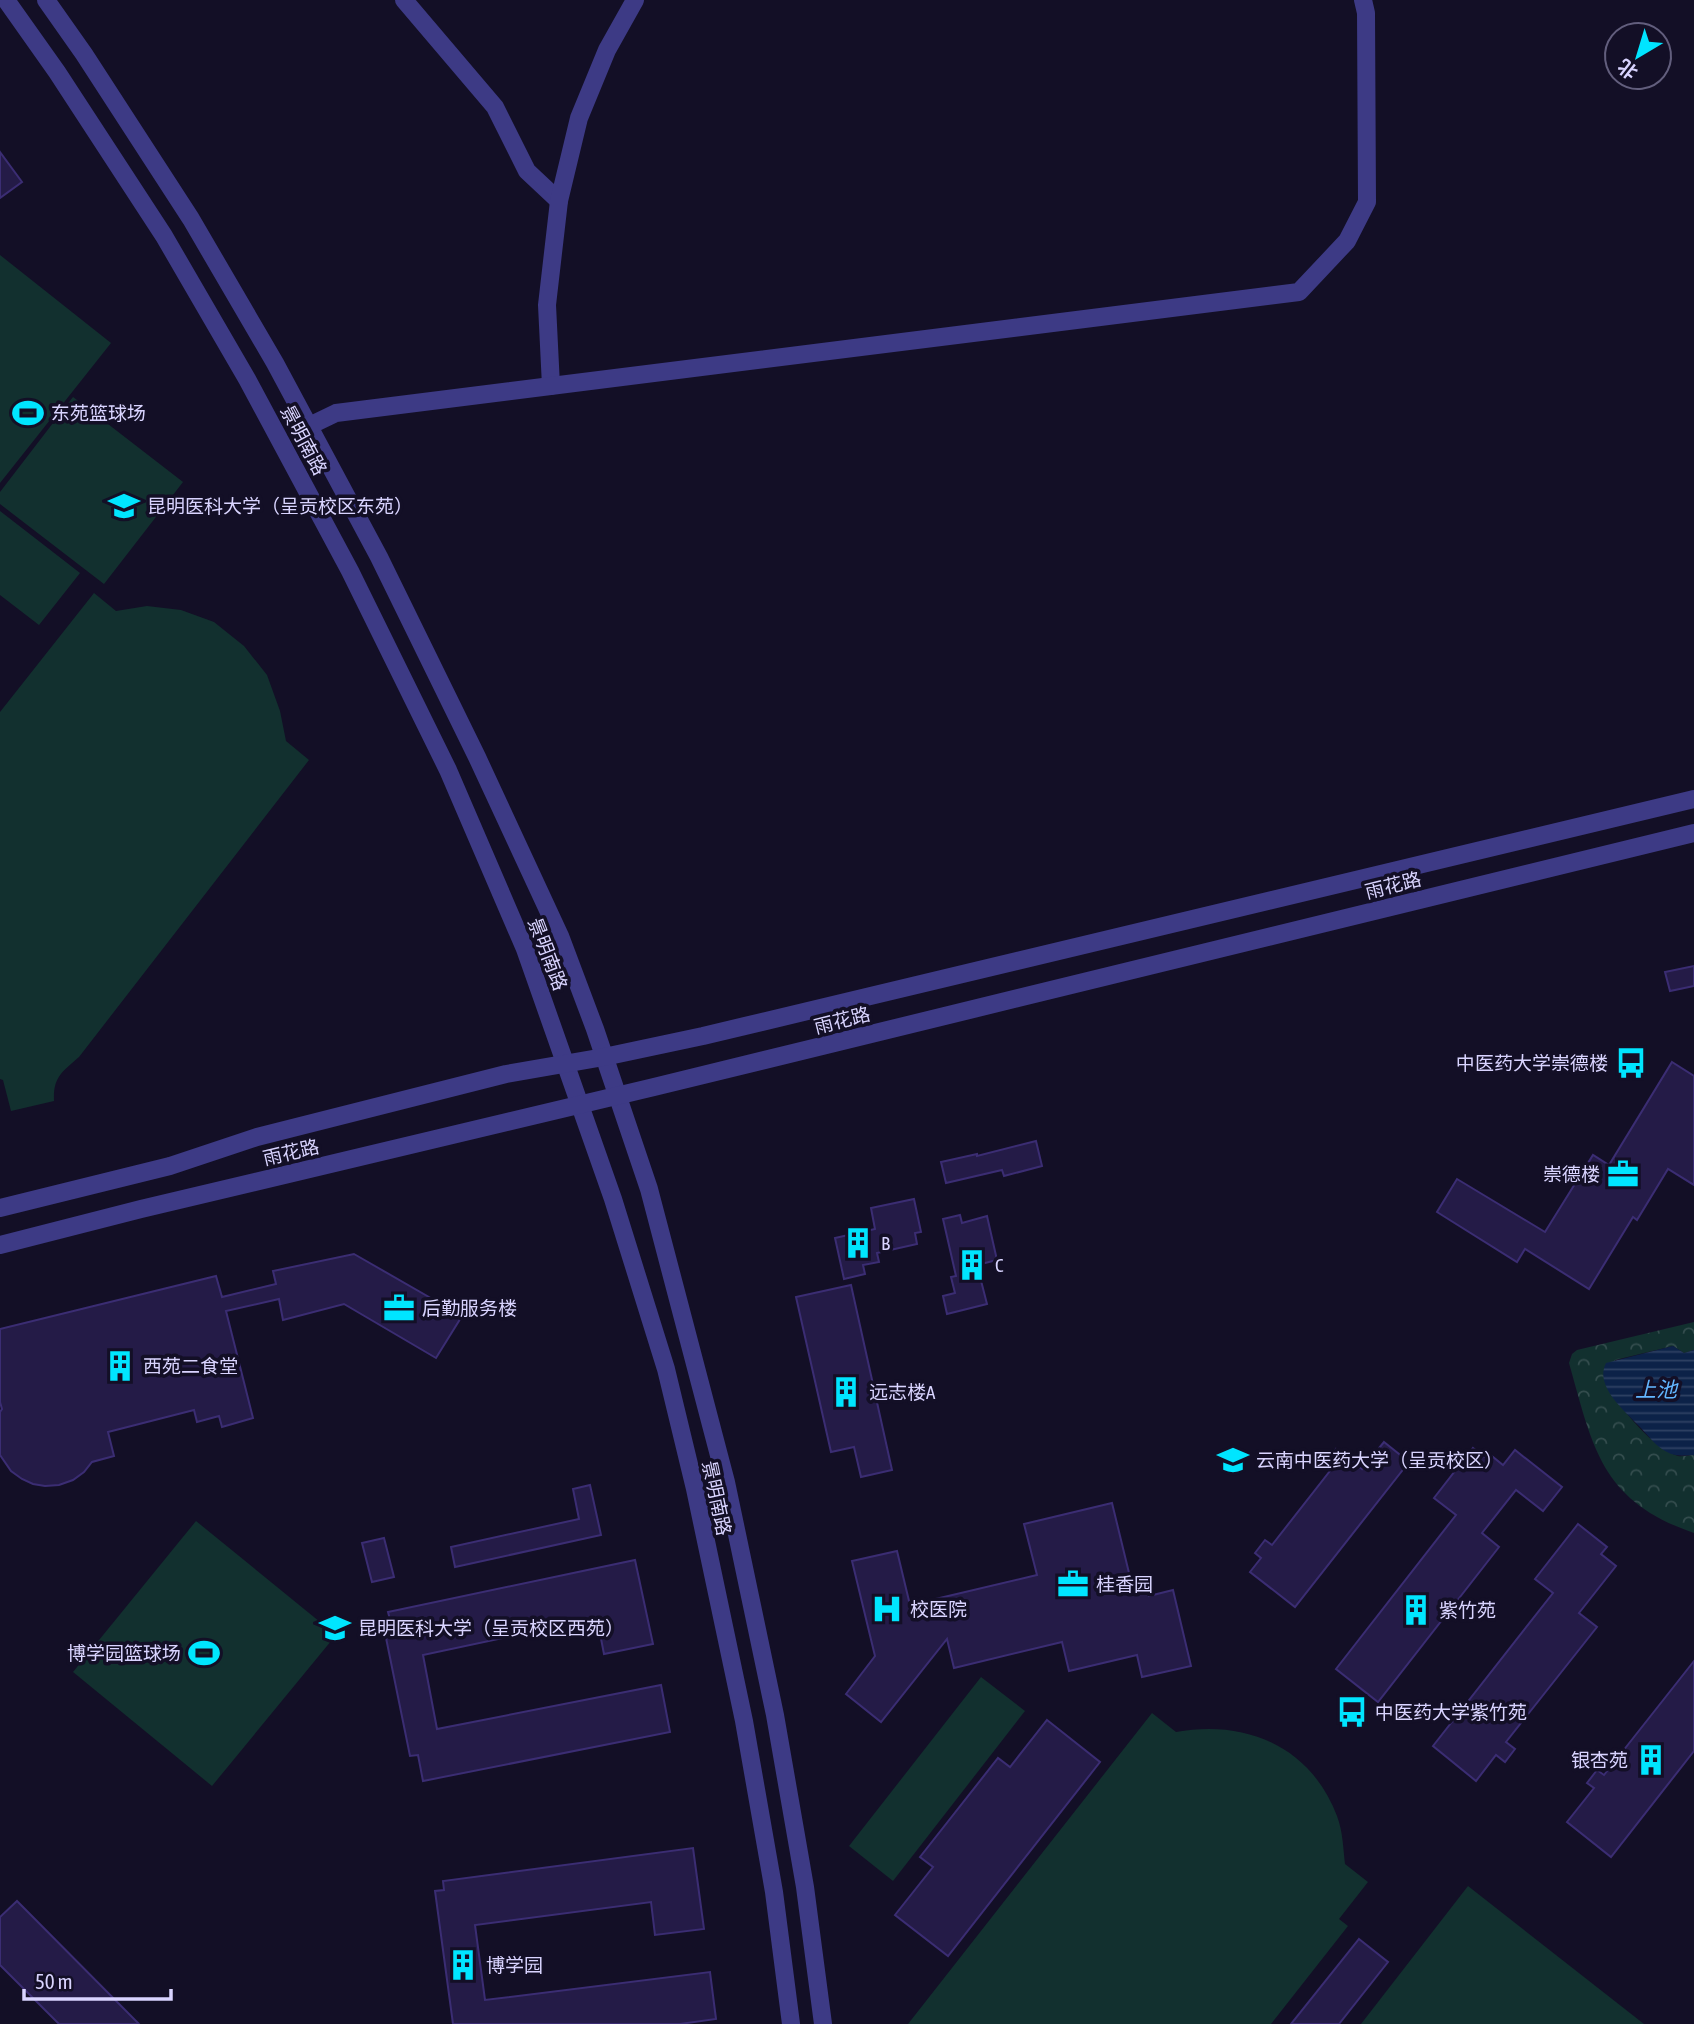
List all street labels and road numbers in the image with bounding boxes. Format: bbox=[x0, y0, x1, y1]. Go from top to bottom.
street label: 景明南路 bbox=[276, 401, 332, 479]
street label: 雨花路 bbox=[1363, 867, 1423, 903]
street label: 景明南路 bbox=[524, 915, 572, 993]
street label: 雨花路 bbox=[812, 1002, 872, 1038]
street label: 雨花路 bbox=[261, 1135, 321, 1169]
street label: 景明南路 bbox=[698, 1459, 736, 1537]

